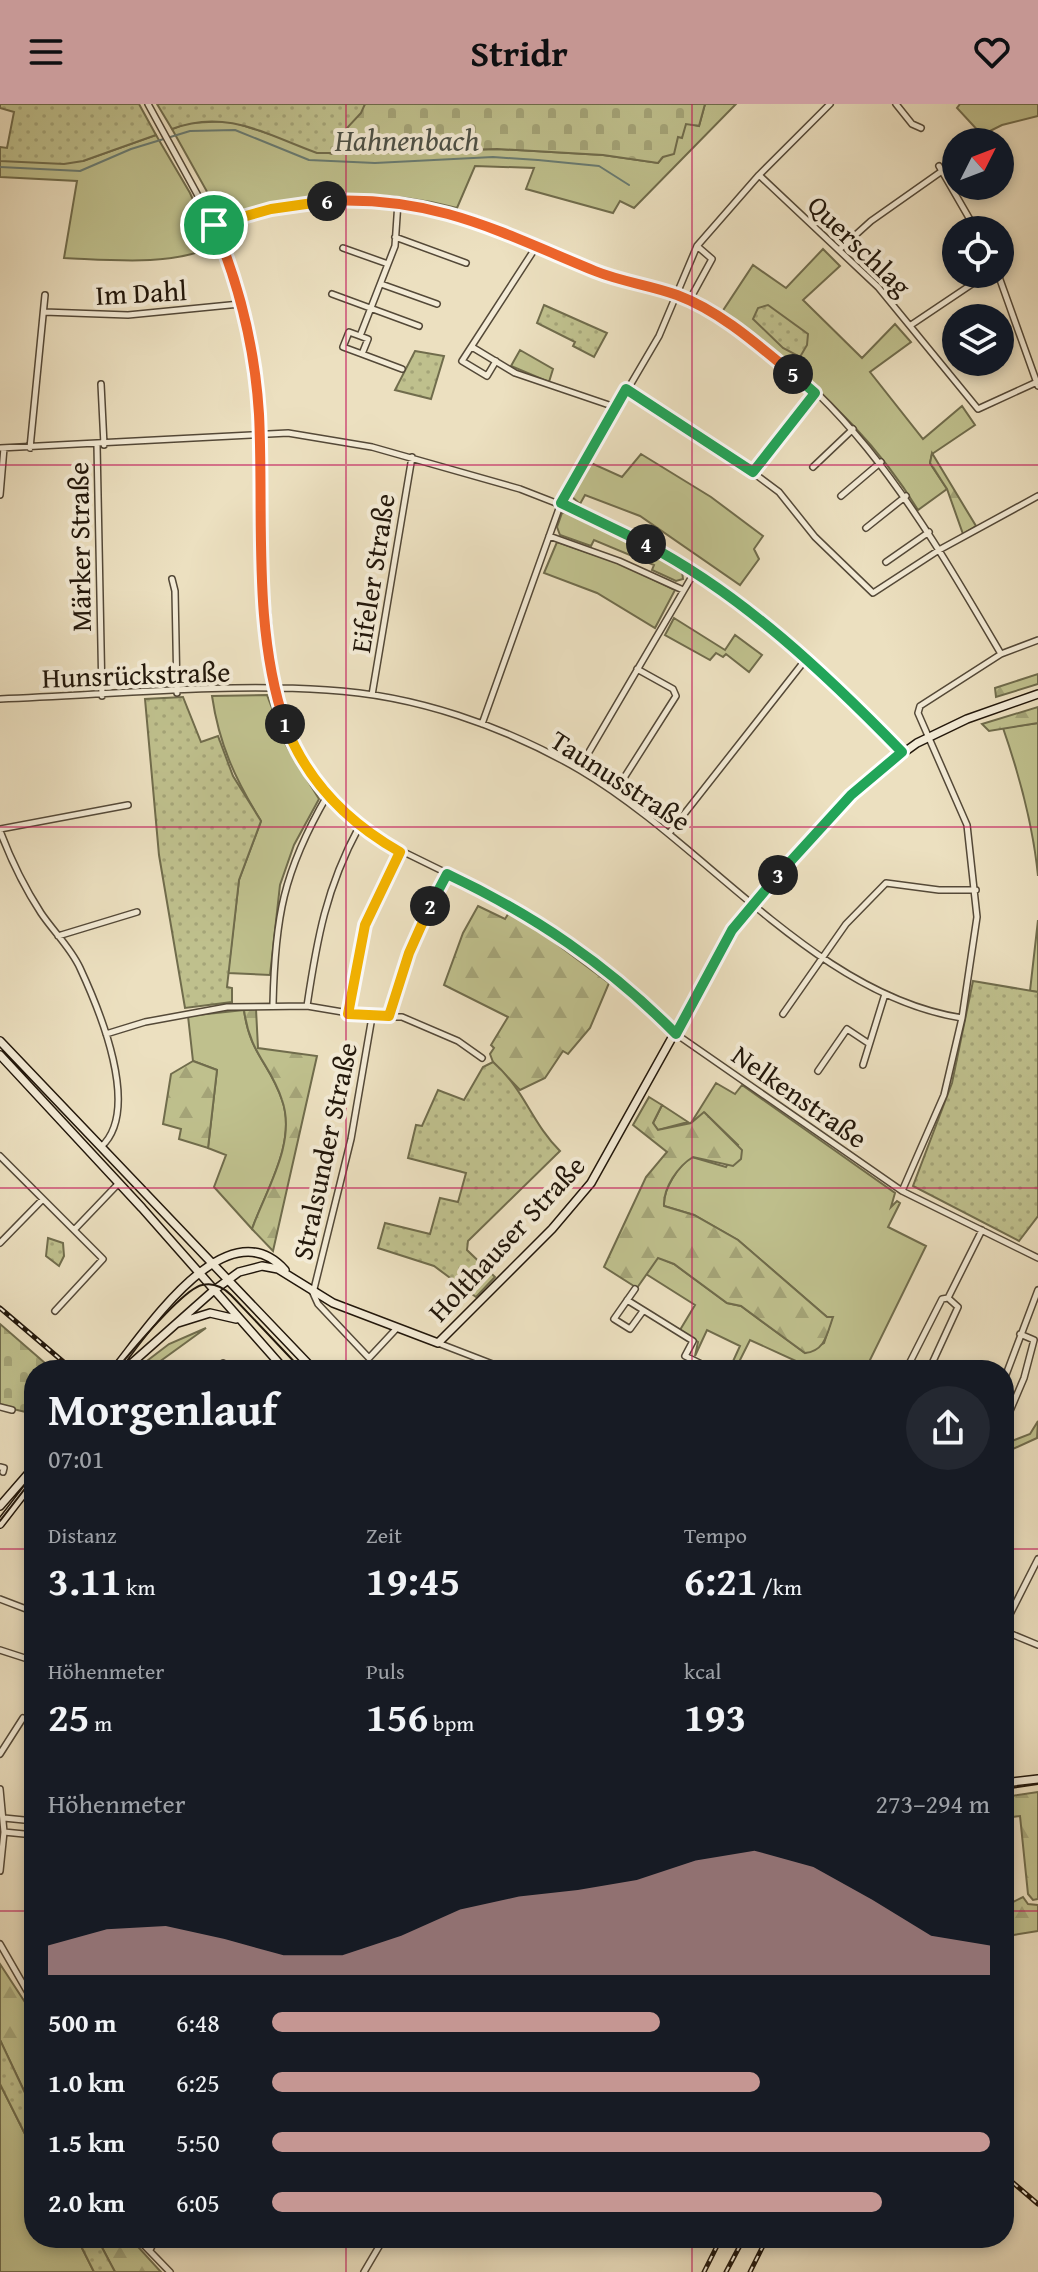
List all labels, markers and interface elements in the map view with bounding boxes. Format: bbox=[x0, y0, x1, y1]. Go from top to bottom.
text: Stridr bbox=[470, 26, 568, 79]
icon: menu bbox=[24, 30, 68, 74]
icon: heart bbox=[970, 30, 1014, 74]
water label: Hahnenbach bbox=[334, 118, 479, 162]
north arrow bbox=[942, 128, 1014, 200]
map controls bbox=[942, 128, 1014, 376]
pin: 6 bbox=[307, 181, 347, 221]
text: 6 bbox=[321, 185, 333, 217]
street label: Querschlag bbox=[799, 185, 921, 305]
pin bbox=[180, 191, 248, 259]
icon: arrive bbox=[192, 203, 236, 247]
button: locate bbox=[942, 216, 1014, 288]
street label: Im Dahl bbox=[94, 269, 188, 315]
button: layers bbox=[942, 304, 1014, 376]
pin: 5 bbox=[773, 354, 813, 394]
text: 5 bbox=[787, 358, 799, 390]
street label: Märker Straße bbox=[57, 462, 101, 632]
street label: Eifeler Straße bbox=[339, 491, 405, 655]
pin: 4 bbox=[626, 524, 666, 564]
text: 4 bbox=[640, 528, 652, 560]
street label: Hunsrückstraße bbox=[41, 650, 231, 698]
pin: 1 bbox=[265, 704, 305, 744]
text: 1 bbox=[279, 708, 291, 740]
street label: Taunusstraße bbox=[543, 719, 699, 841]
pin: 3 bbox=[758, 855, 798, 895]
text: 3 bbox=[772, 859, 784, 891]
pin: 2 bbox=[410, 886, 450, 926]
text: 2 bbox=[424, 890, 436, 922]
street label: Nelkenstraße bbox=[724, 1034, 876, 1158]
street label: Stralsunder Straße bbox=[281, 1038, 367, 1264]
street label: Holthauser Straße bbox=[418, 1146, 594, 1330]
text: Morgenlauf bbox=[48, 1377, 277, 1441]
button: share bbox=[906, 1386, 990, 1470]
text: 07:01 bbox=[48, 1439, 104, 1478]
text: Distanz bbox=[48, 1519, 116, 1551]
text: Zeit bbox=[366, 1519, 402, 1551]
text: Tempo bbox=[684, 1519, 747, 1551]
text: 3.11 bbox=[48, 1551, 121, 1610]
text: 19:45 bbox=[366, 1551, 460, 1610]
text: 6:21 bbox=[684, 1551, 757, 1610]
text: km bbox=[121, 1571, 155, 1603]
text: /km bbox=[757, 1571, 802, 1603]
text: Höhenmeter bbox=[48, 1655, 164, 1687]
text: Puls bbox=[366, 1655, 405, 1687]
text: kcal bbox=[684, 1655, 722, 1687]
text: 25 bbox=[48, 1687, 89, 1746]
text: 156 bbox=[366, 1687, 428, 1746]
text: 193 bbox=[684, 1687, 746, 1746]
text: m bbox=[89, 1707, 112, 1739]
text: bpm bbox=[428, 1707, 474, 1739]
text: Höhenmeter bbox=[48, 1784, 185, 1823]
text: 273–294 m bbox=[876, 1784, 990, 1823]
text: 500 m bbox=[48, 2003, 116, 2042]
text: 6:48 bbox=[176, 2003, 220, 2042]
text: 1.0 km bbox=[48, 2063, 125, 2102]
text: 6:25 bbox=[176, 2063, 220, 2102]
text: 1.5 km bbox=[48, 2123, 125, 2162]
text: 5:50 bbox=[176, 2123, 220, 2162]
text: 2.0 km bbox=[48, 2183, 125, 2222]
text: 6:05 bbox=[176, 2183, 220, 2222]

